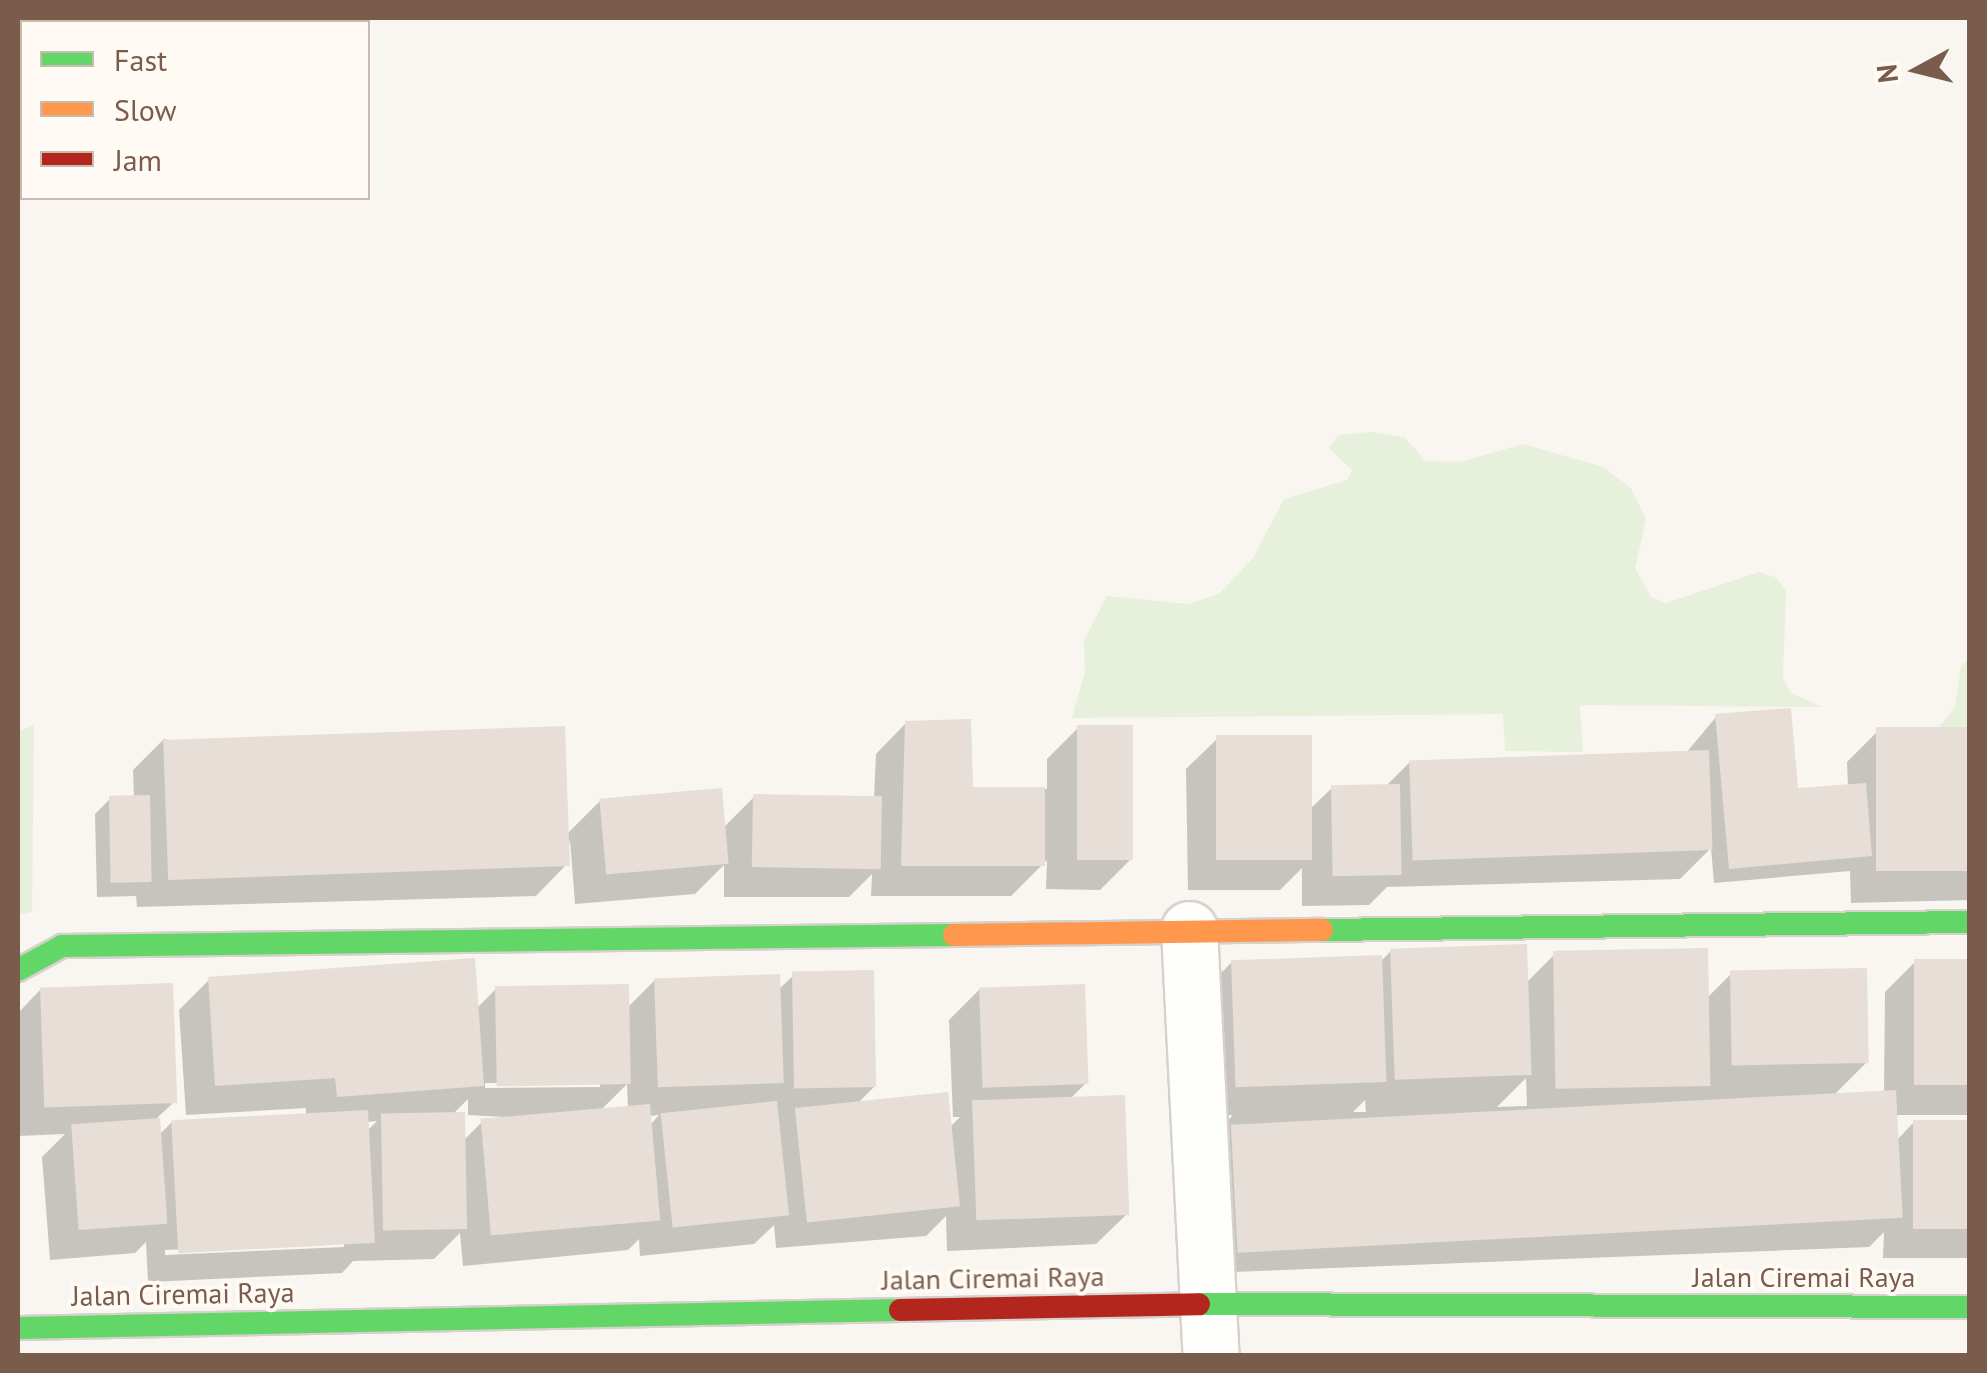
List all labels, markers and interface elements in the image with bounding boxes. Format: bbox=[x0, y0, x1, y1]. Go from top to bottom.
legend bbox=[20, 20, 370, 200]
north arrow bbox=[1867, 20, 1967, 120]
text: Fast bbox=[114, 40, 167, 79]
text: N bbox=[1867, 62, 1906, 85]
text: Slow bbox=[114, 90, 177, 129]
text: Jam bbox=[114, 140, 162, 179]
street label: Jalan Ciremai Raya bbox=[881, 1259, 1105, 1297]
street label: Jalan Ciremai Raya bbox=[1693, 1260, 1915, 1294]
street label: Jalan Ciremai Raya bbox=[71, 1275, 295, 1313]

